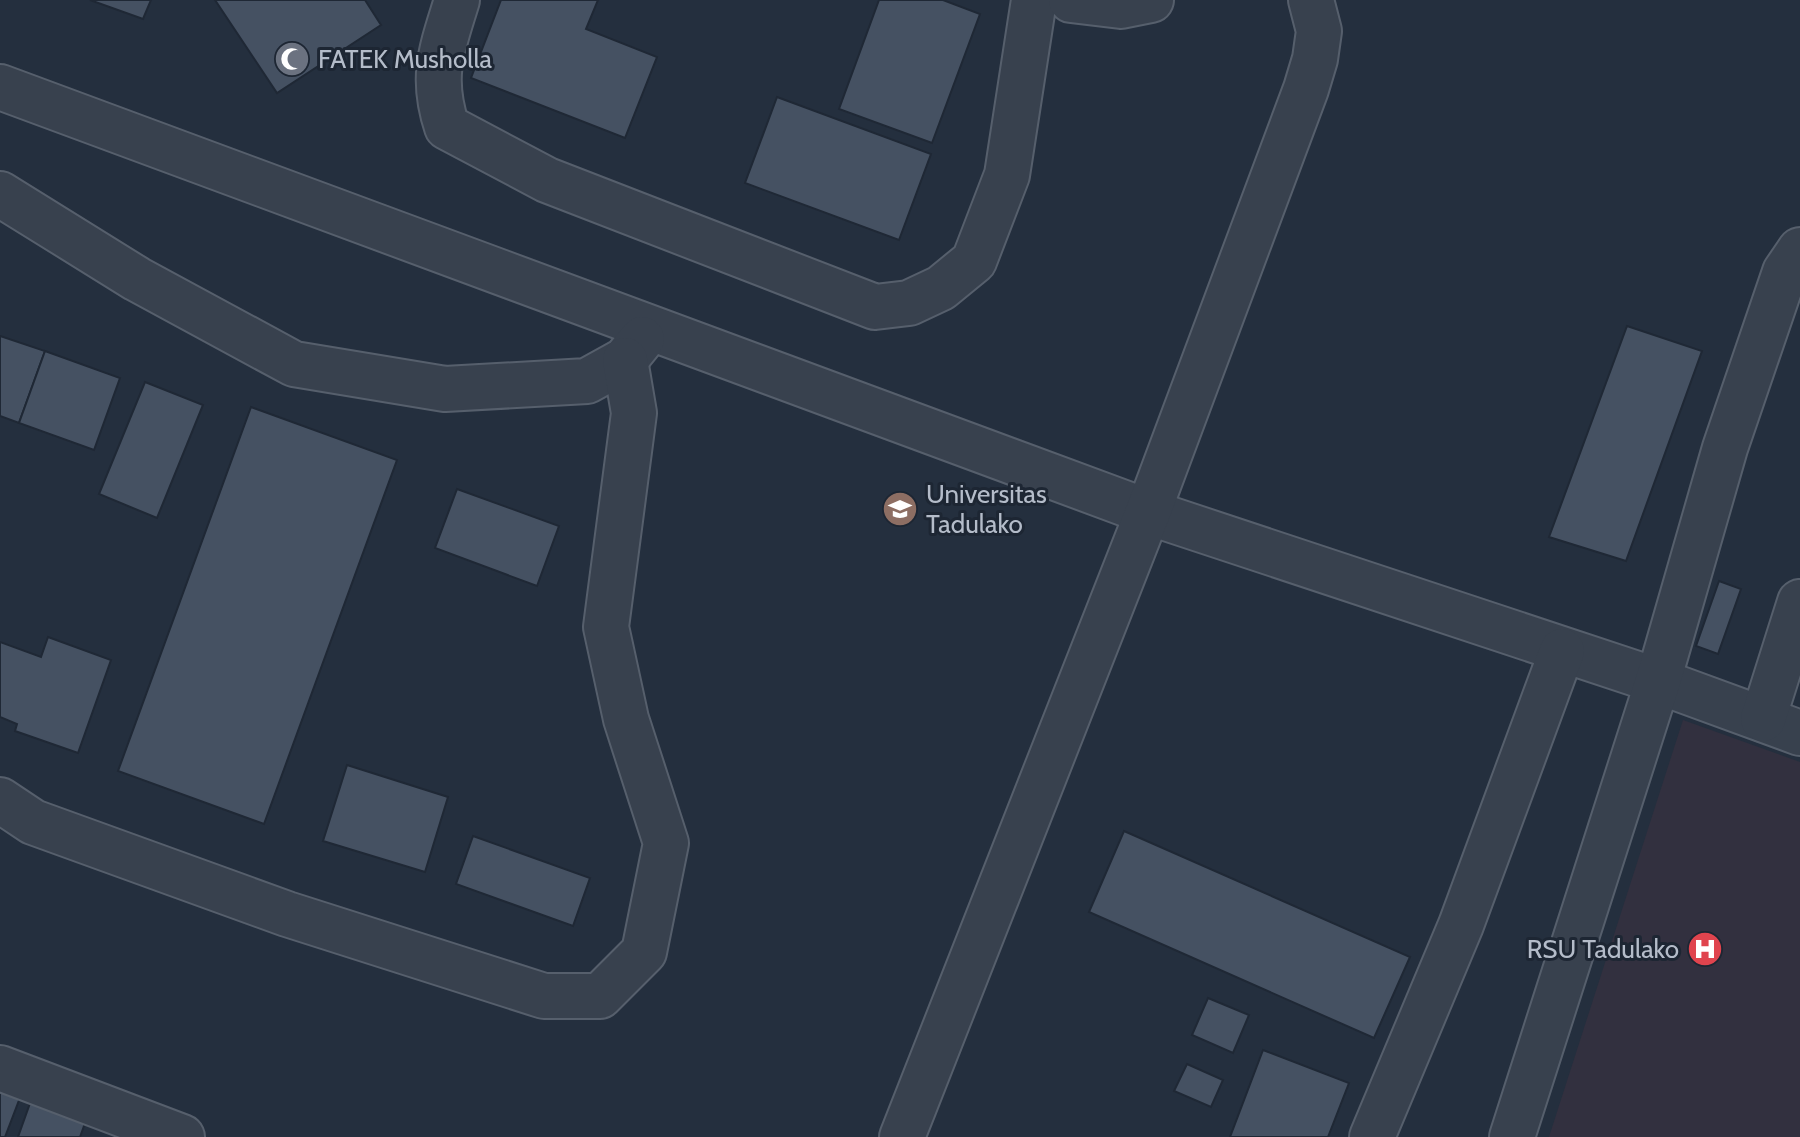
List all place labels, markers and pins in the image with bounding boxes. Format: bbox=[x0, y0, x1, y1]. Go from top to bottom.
mosque icon: FATEK Musholla bbox=[273, 40, 311, 78]
place label: FATEK Musholla bbox=[318, 43, 493, 75]
place label: Universitas Tadulako bbox=[926, 478, 1047, 540]
school or university icon: Universitas Tadulako bbox=[881, 490, 919, 528]
hospital icon: RSU Tadulako bbox=[1686, 930, 1724, 968]
place label: RSU Tadulako bbox=[1527, 933, 1679, 965]

